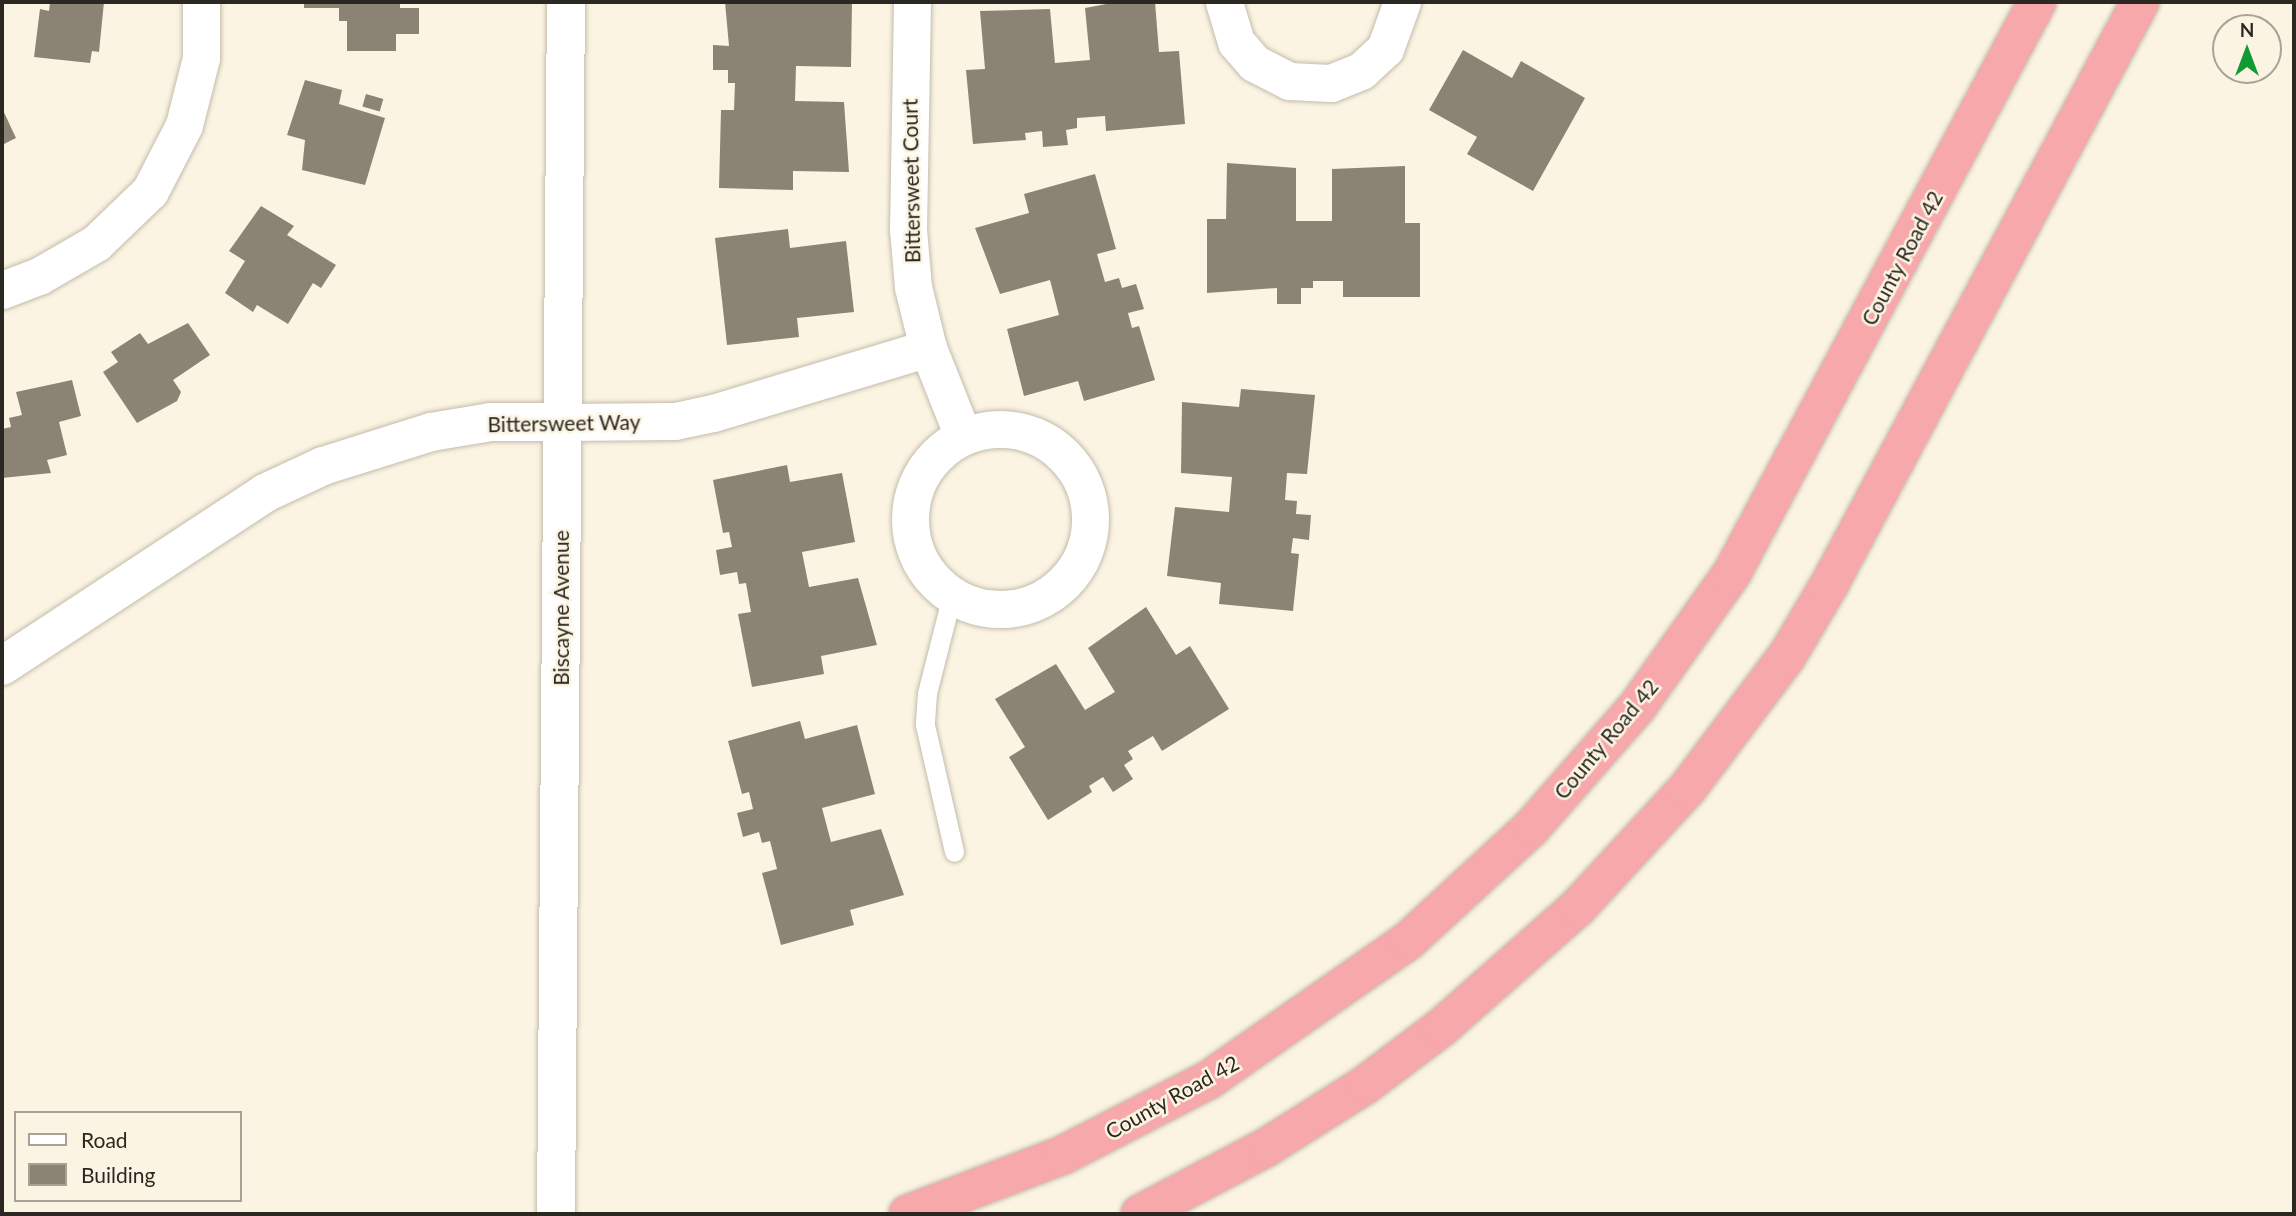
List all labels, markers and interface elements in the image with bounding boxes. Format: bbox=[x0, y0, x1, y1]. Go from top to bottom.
north arrow bbox=[2212, 14, 2282, 84]
text: N bbox=[2240, 18, 2254, 41]
street label: Bittersweet Court bbox=[897, 99, 925, 263]
street label: County Road 42 bbox=[1856, 186, 1948, 330]
street label: Bittersweet Way bbox=[487, 409, 641, 437]
street label: Biscayne Avenue bbox=[548, 530, 574, 686]
street label: County Road 42 bbox=[1548, 674, 1664, 804]
street label: County Road 42 bbox=[1101, 1050, 1243, 1144]
legend bbox=[14, 1111, 242, 1202]
text: Road bbox=[81, 1127, 128, 1152]
text: Building bbox=[81, 1162, 156, 1187]

